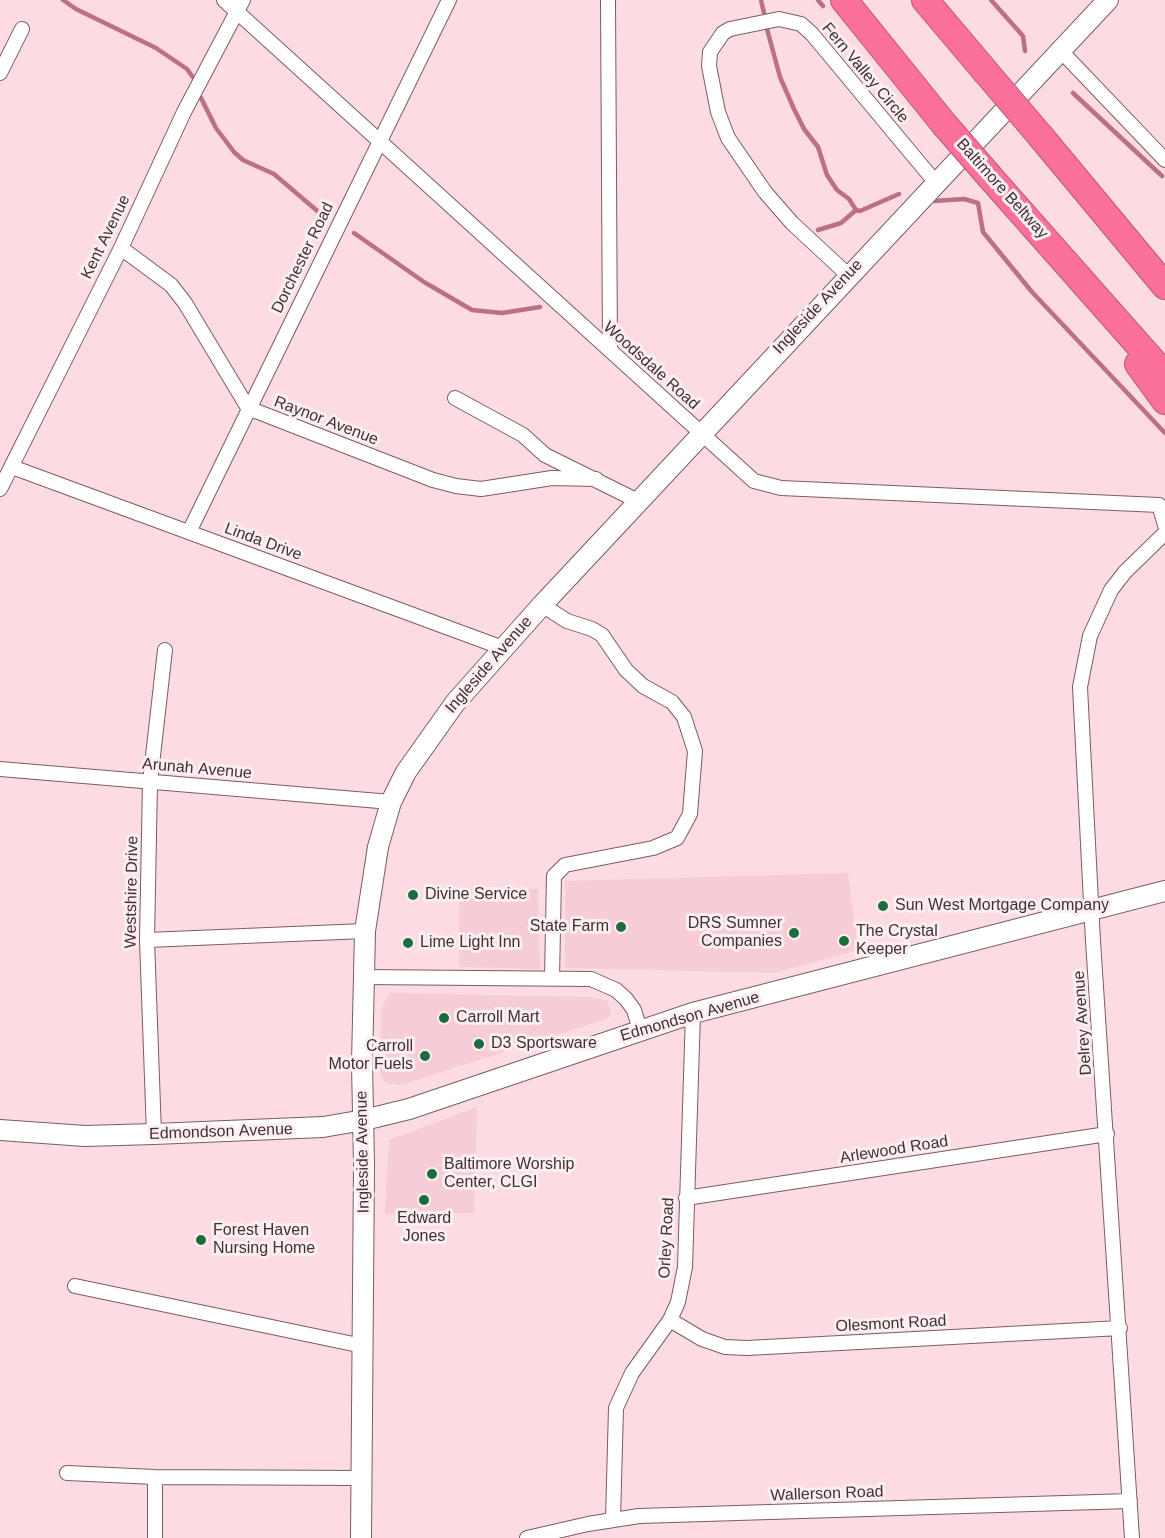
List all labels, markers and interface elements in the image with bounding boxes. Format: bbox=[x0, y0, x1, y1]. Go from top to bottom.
street label: Fern Valley Circle bbox=[817, 19, 913, 127]
street label: Baltimore Beltway bbox=[952, 135, 1052, 243]
street label: Kent Avenue bbox=[77, 192, 135, 282]
street label: Dorchester Road bbox=[268, 199, 338, 317]
street label: Ingleside Avenue bbox=[769, 256, 867, 358]
street label: Woodsdale Road bbox=[599, 318, 703, 414]
street label: Raynor Avenue bbox=[271, 392, 381, 450]
street label: Linda Drive bbox=[222, 519, 304, 565]
street label: Ingleside Avenue bbox=[442, 612, 536, 718]
street label: Arunah Avenue bbox=[141, 755, 253, 783]
street label: Westshire Drive bbox=[121, 836, 143, 948]
place label: Divine Service bbox=[425, 885, 527, 905]
marker: Divine Service bbox=[406, 888, 420, 902]
place label: Sun West Mortgage Company bbox=[895, 896, 1109, 916]
marker: Sun West Mortgage Company bbox=[876, 899, 890, 913]
place label: DRS Sumner Companies bbox=[688, 914, 782, 952]
place label: State Farm bbox=[530, 917, 609, 937]
marker: State Farm bbox=[614, 920, 628, 934]
place label: The Crystal Keeper bbox=[856, 922, 938, 960]
marker: DRS Sumner Companies bbox=[787, 926, 801, 940]
place label: Lime Light Inn bbox=[420, 933, 521, 953]
marker: The Crystal Keeper bbox=[837, 934, 851, 948]
marker: Lime Light Inn bbox=[401, 936, 415, 950]
street label: Delrey Avenue bbox=[1070, 970, 1096, 1076]
street label: Edmondson Avenue bbox=[618, 988, 762, 1046]
place label: Carroll Mart bbox=[456, 1008, 540, 1028]
marker: Carroll Mart bbox=[437, 1011, 451, 1025]
place label: D3 Sportsware bbox=[491, 1034, 597, 1054]
place label: Carroll Motor Fuels bbox=[329, 1037, 413, 1075]
marker: D3 Sportsware bbox=[472, 1037, 486, 1051]
marker: Carroll Motor Fuels bbox=[418, 1049, 432, 1063]
street label: Ingleside Avenue bbox=[352, 1091, 374, 1213]
street label: Edmondson Avenue bbox=[149, 1120, 293, 1144]
street label: Arlewood Road bbox=[838, 1132, 950, 1168]
place label: Baltimore Worship Center, CLGI bbox=[444, 1155, 574, 1193]
marker: Baltimore Worship Center, CLGI bbox=[425, 1167, 439, 1181]
marker: Edward Jones bbox=[417, 1193, 431, 1207]
street label: Orley Road bbox=[655, 1197, 679, 1279]
place label: Edward Jones bbox=[397, 1209, 451, 1247]
place label: Forest Haven Nursing Home bbox=[213, 1221, 315, 1259]
marker: Forest Haven Nursing Home bbox=[194, 1233, 208, 1247]
street label: Olesmont Road bbox=[835, 1312, 947, 1336]
street label: Wallerson Road bbox=[770, 1482, 884, 1506]

